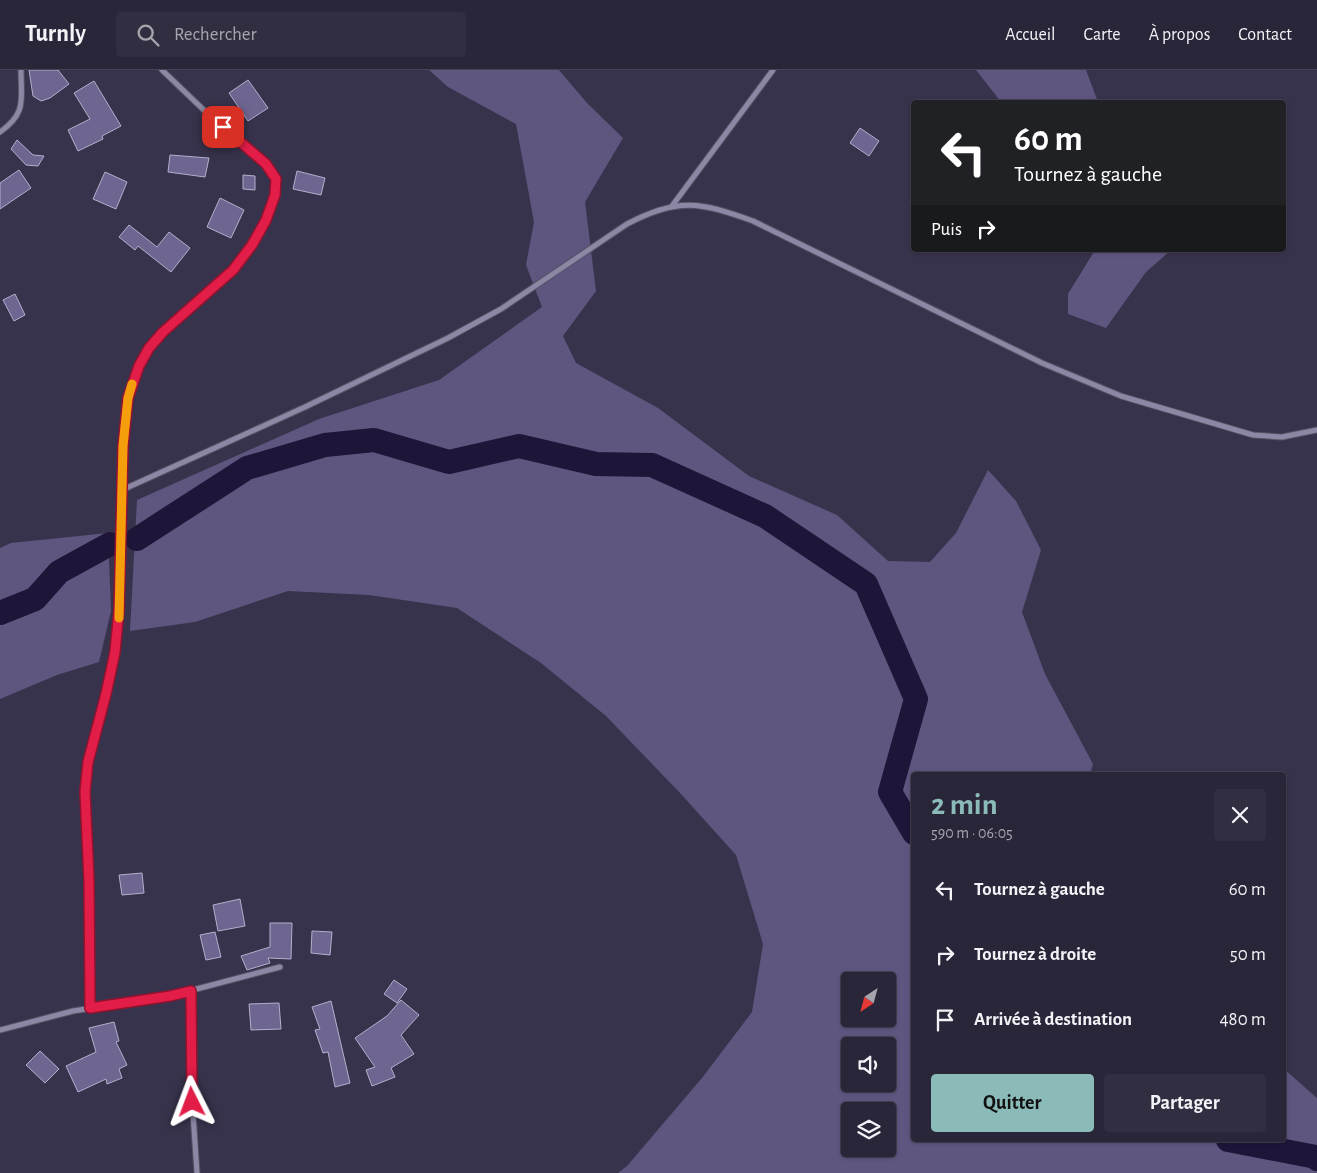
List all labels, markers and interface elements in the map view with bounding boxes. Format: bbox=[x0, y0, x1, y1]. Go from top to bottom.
search box bbox=[116, 12, 466, 57]
icon: search bbox=[134, 21, 162, 49]
text: Turnly bbox=[25, 22, 86, 46]
text: Rechercher bbox=[174, 25, 257, 44]
text: Accueil bbox=[1005, 26, 1056, 44]
text: Carte bbox=[1084, 26, 1121, 44]
text: À propos bbox=[1149, 26, 1210, 44]
text: Contact bbox=[1238, 26, 1292, 44]
pin bbox=[202, 106, 244, 148]
icon: arrive bbox=[209, 113, 237, 141]
icon: left bbox=[931, 120, 996, 185]
text: 60 m bbox=[1014, 122, 1083, 157]
text: Tournez à gauche bbox=[1014, 163, 1162, 185]
icon: right bbox=[972, 215, 1000, 243]
text: Puis bbox=[931, 220, 962, 239]
button: close bbox=[1214, 789, 1266, 841]
text: 2 min bbox=[931, 790, 998, 820]
text: 590 m · 06:05 bbox=[931, 825, 1013, 841]
icon: left bbox=[931, 876, 959, 904]
text: Tournez à gauche bbox=[974, 880, 1105, 899]
text: 60 m bbox=[1229, 880, 1266, 899]
icon: right bbox=[931, 941, 959, 969]
text: Tournez à droite bbox=[974, 945, 1096, 964]
text: 50 m bbox=[1230, 945, 1266, 964]
north arrow bbox=[841, 972, 896, 1028]
map controls bbox=[841, 972, 896, 1157]
icon: arrive bbox=[931, 1006, 959, 1034]
text: Arrivée à destination bbox=[974, 1010, 1132, 1029]
text: 480 m bbox=[1219, 1010, 1266, 1029]
button: sound bbox=[841, 1037, 896, 1092]
button: Quitter bbox=[931, 1074, 1094, 1132]
button: Partager bbox=[1104, 1074, 1266, 1132]
position arrow bbox=[165, 1075, 217, 1127]
button: layers bbox=[841, 1102, 896, 1157]

